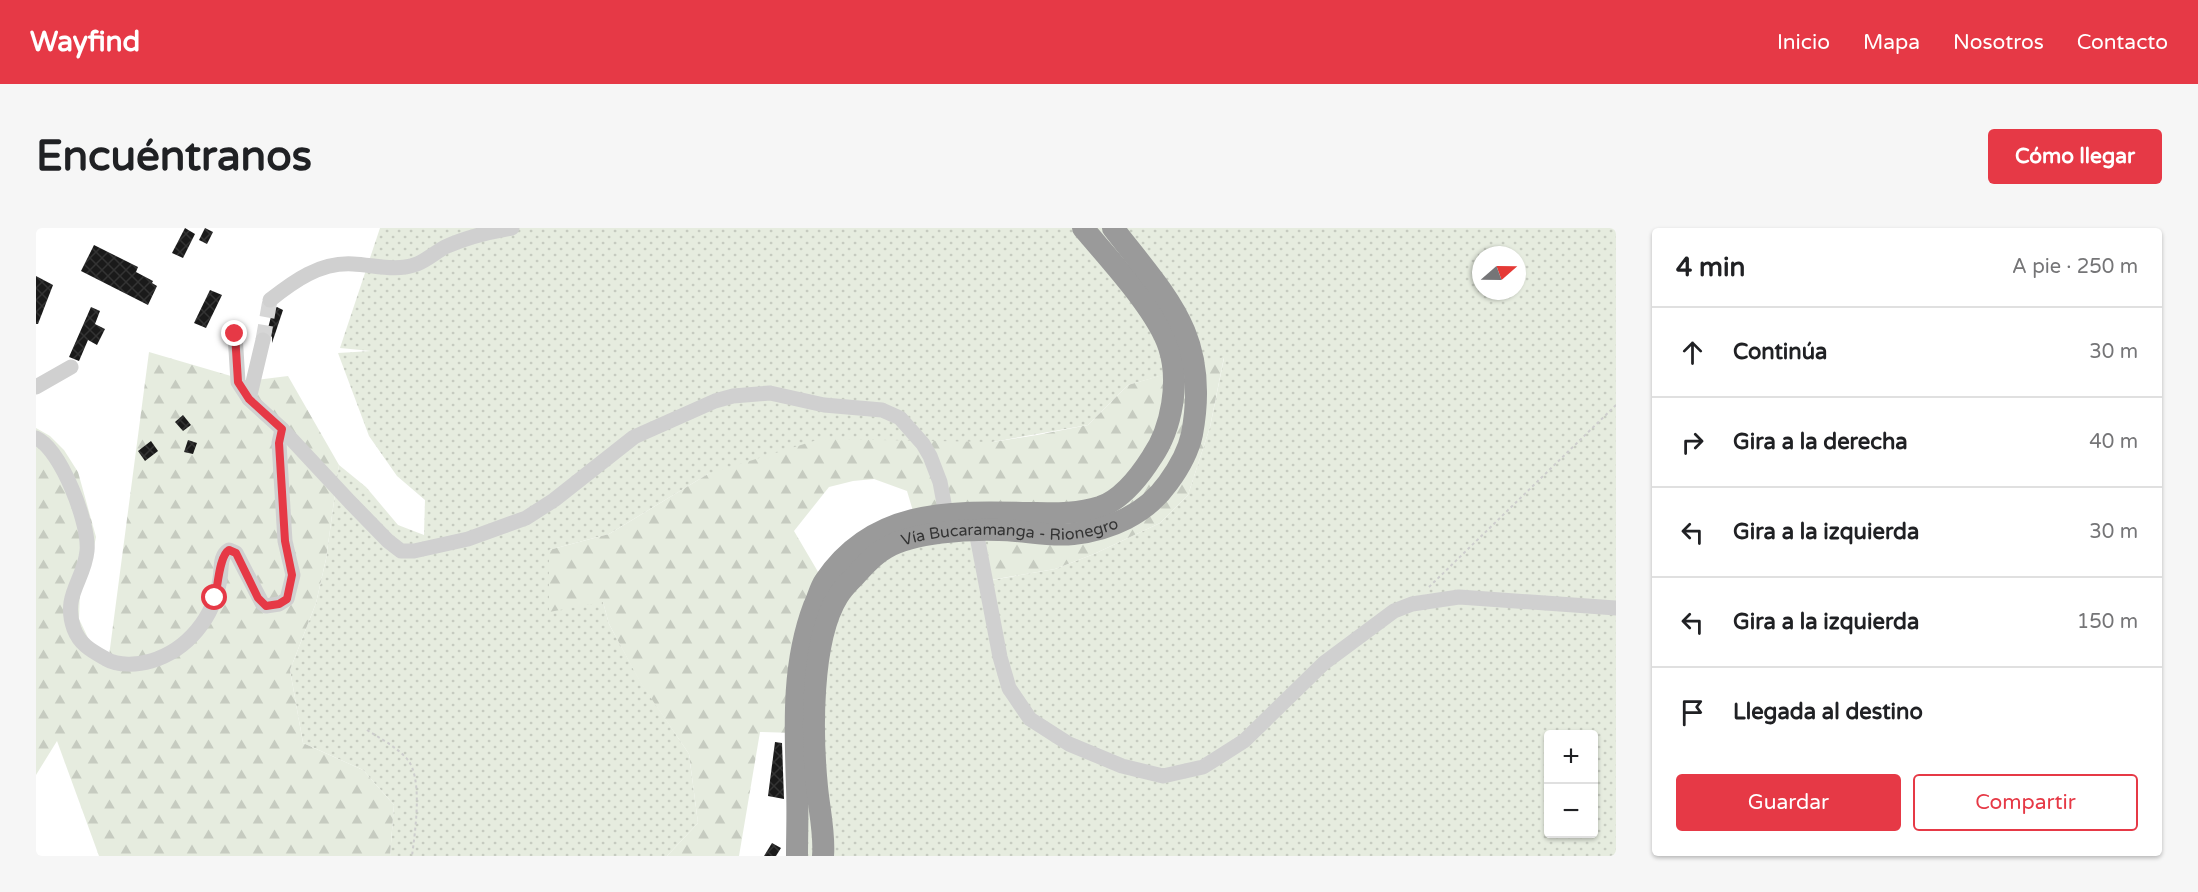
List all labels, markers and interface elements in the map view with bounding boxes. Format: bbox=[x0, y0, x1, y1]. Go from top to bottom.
text: Wayfind bbox=[30, 25, 140, 59]
text: Inicio bbox=[1777, 30, 1830, 55]
text: Mapa bbox=[1863, 30, 1920, 55]
text: Nosotros bbox=[1953, 30, 2044, 55]
text: Contacto bbox=[2077, 30, 2168, 55]
button: Cómo llegar bbox=[1988, 129, 2162, 184]
text: Encuéntranos bbox=[36, 131, 312, 182]
north arrow bbox=[1472, 246, 1526, 300]
text: 4 min bbox=[1676, 252, 1745, 283]
text: A pie · 250 m bbox=[2012, 255, 2138, 279]
route end bbox=[221, 320, 247, 346]
icon: ahead bbox=[1676, 336, 1709, 369]
text: Continúa bbox=[1733, 339, 1827, 365]
text: 30 m bbox=[2089, 340, 2138, 364]
icon: right bbox=[1676, 426, 1709, 459]
text: Gira a la derecha bbox=[1733, 429, 1908, 455]
text: 40 m bbox=[2089, 430, 2138, 454]
street label: Vía Bucaramanga - Rionegro bbox=[899, 513, 1121, 551]
icon: left bbox=[1676, 516, 1709, 549]
text: Gira a la izquierda bbox=[1733, 519, 1919, 545]
text: 30 m bbox=[2089, 520, 2138, 544]
route start bbox=[201, 584, 227, 610]
icon: left bbox=[1676, 606, 1709, 639]
text: Gira a la izquierda bbox=[1733, 609, 1919, 635]
text: 150 m bbox=[2077, 610, 2138, 634]
icon: arrive bbox=[1676, 696, 1709, 729]
text: Llegada al destino bbox=[1733, 699, 1923, 725]
map controls bbox=[1544, 730, 1598, 838]
button: + bbox=[1544, 730, 1598, 784]
button: Guardar bbox=[1676, 774, 1901, 831]
button: Compartir bbox=[1913, 774, 2138, 831]
button: − bbox=[1544, 784, 1598, 838]

